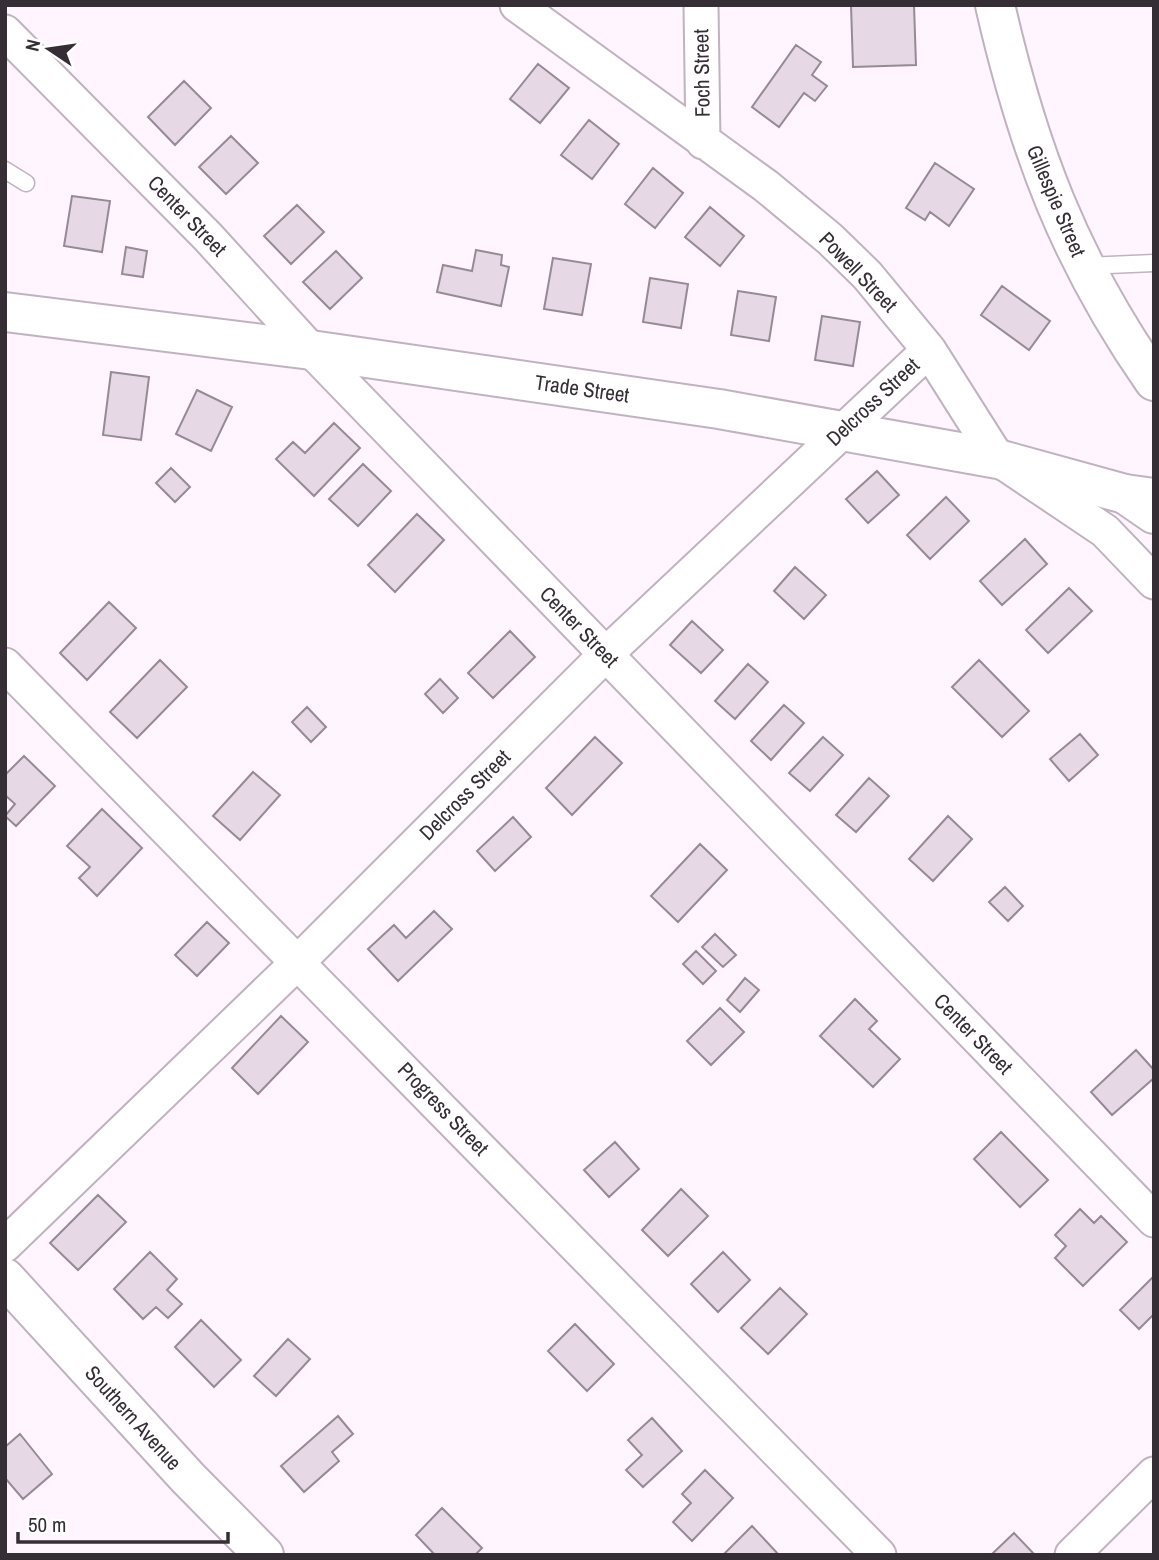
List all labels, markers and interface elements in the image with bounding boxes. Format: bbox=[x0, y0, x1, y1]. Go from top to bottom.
north arrow bbox=[14, 14, 84, 84]
street label: Foch Street bbox=[686, 28, 717, 117]
text: N bbox=[19, 37, 46, 54]
street label: Gillespie Street bbox=[1020, 141, 1093, 261]
street label: Center Street bbox=[141, 169, 234, 263]
street label: Powell Street bbox=[813, 225, 904, 318]
street label: Delcross Street bbox=[820, 351, 926, 452]
street label: Trade Street bbox=[533, 368, 631, 410]
street label: Center Street bbox=[533, 580, 626, 674]
street label: Delcross Street bbox=[413, 743, 517, 847]
street label: Center Street bbox=[927, 987, 1020, 1081]
street label: Progress Street bbox=[391, 1056, 495, 1162]
street label: Southern Avenue bbox=[78, 1359, 188, 1476]
scale bar bbox=[18, 1500, 228, 1544]
text: 50 m bbox=[28, 1510, 66, 1539]

